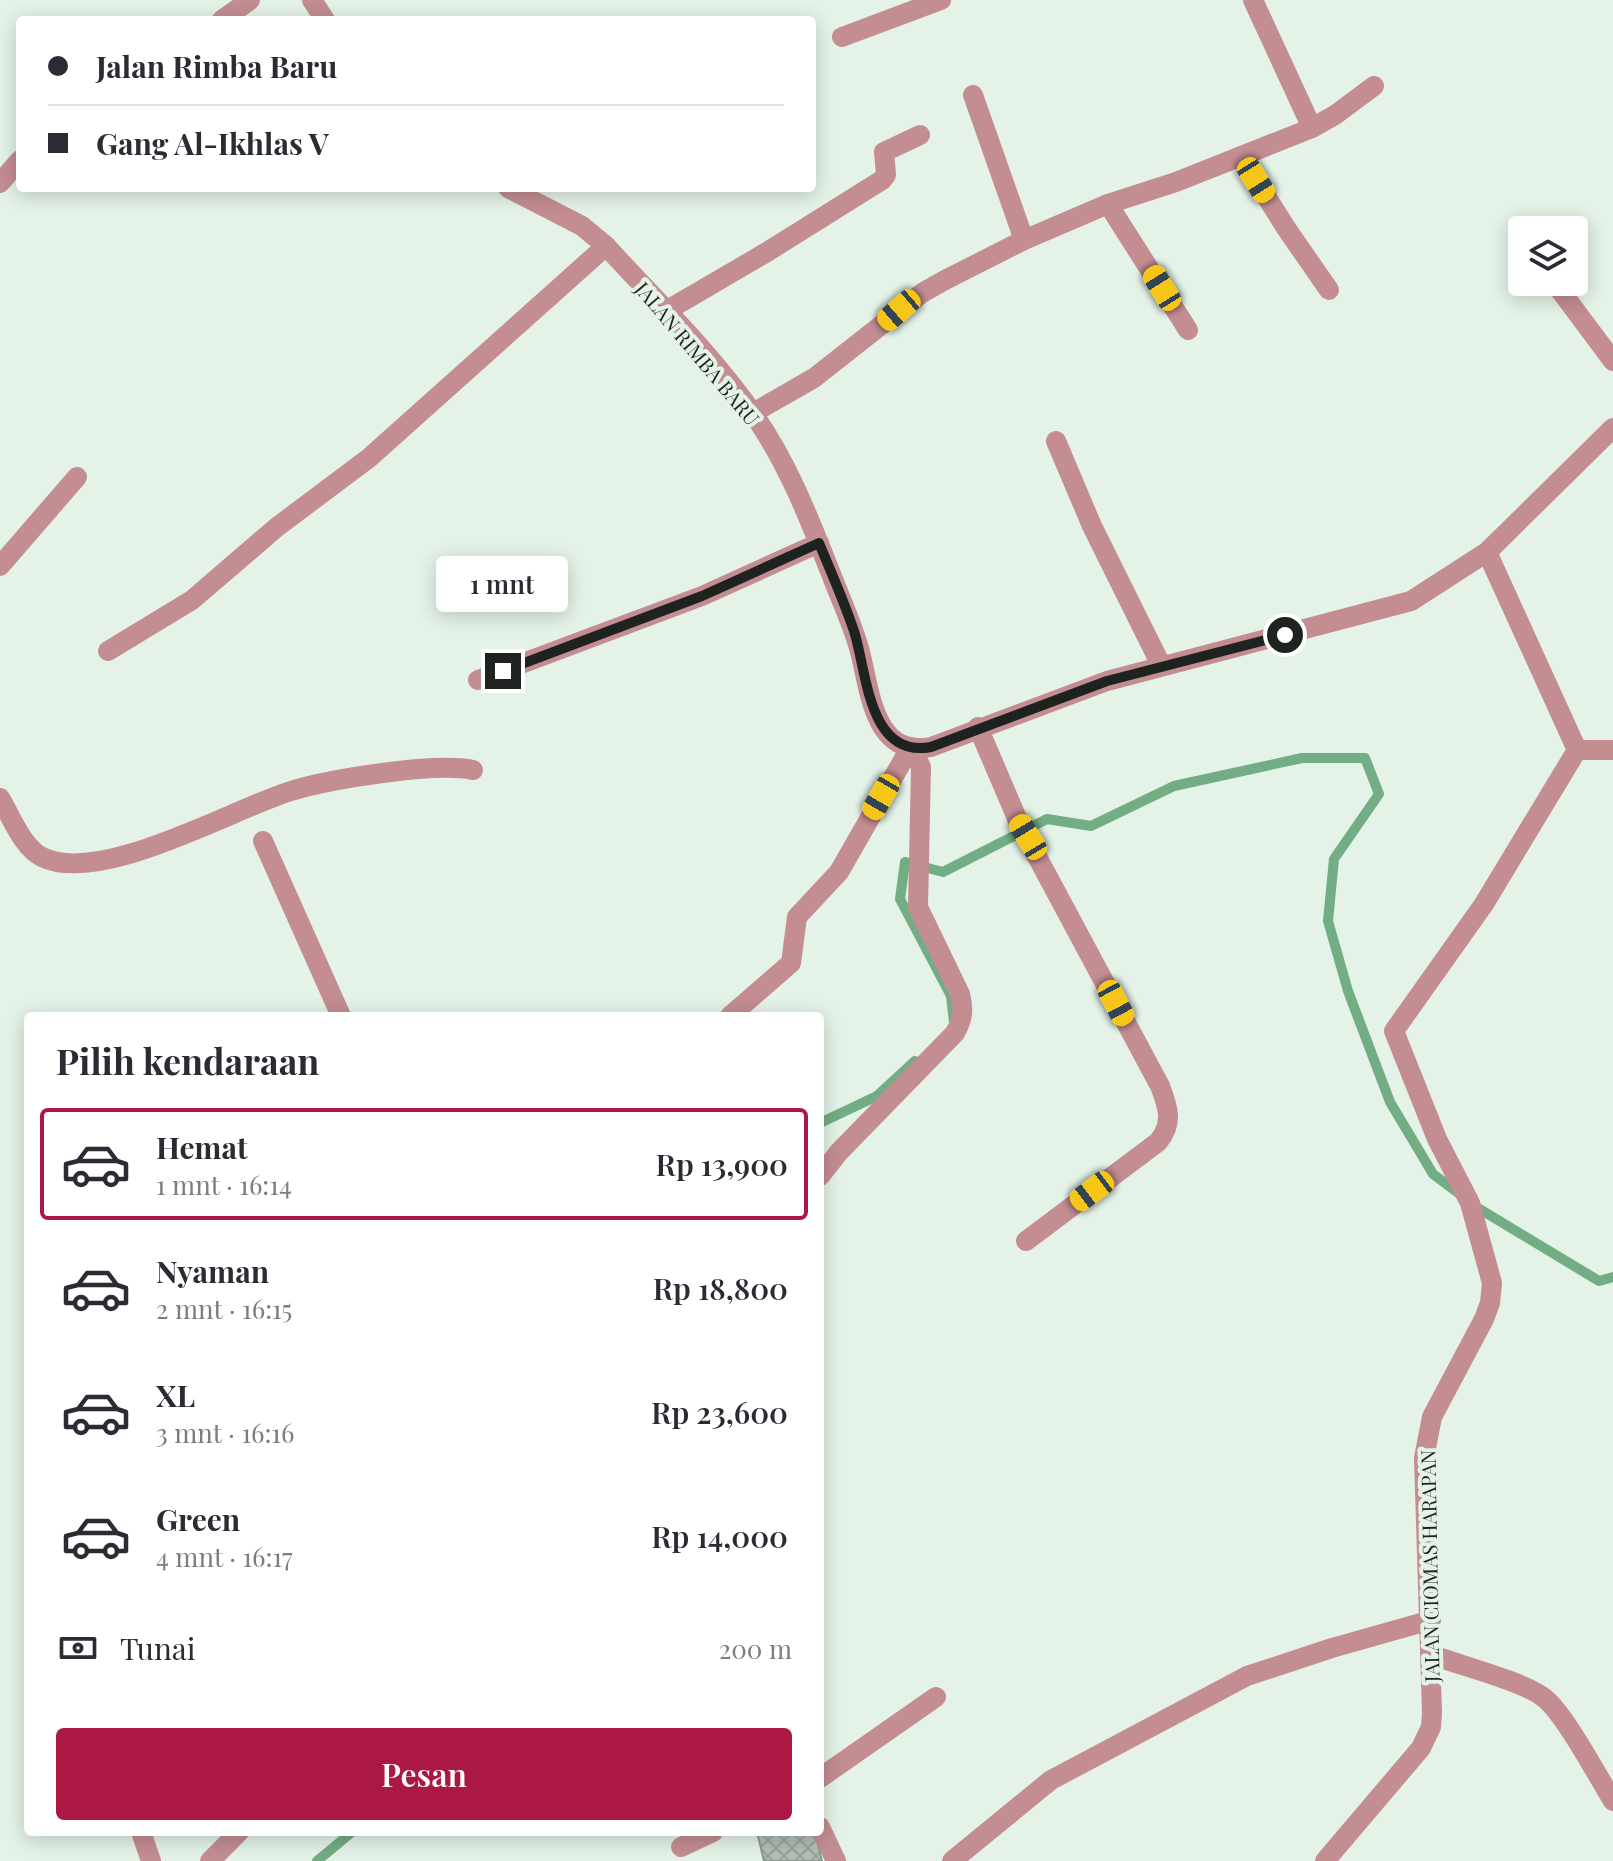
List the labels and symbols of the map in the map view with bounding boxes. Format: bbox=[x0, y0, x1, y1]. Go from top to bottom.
car bbox=[1233, 153, 1279, 207]
car bbox=[1139, 261, 1185, 315]
street label: JALAN RIMBA BARU bbox=[629, 275, 766, 431]
car bbox=[873, 285, 925, 335]
callout: 1 mnt bbox=[437, 555, 569, 611]
route start bbox=[1267, 617, 1303, 653]
route end bbox=[485, 653, 521, 689]
car bbox=[859, 770, 903, 824]
car bbox=[1005, 810, 1051, 864]
car bbox=[1094, 976, 1138, 1030]
car bbox=[1066, 1167, 1118, 1215]
street label: JALAN CIOMAS HARAPAN bbox=[1413, 1450, 1445, 1683]

